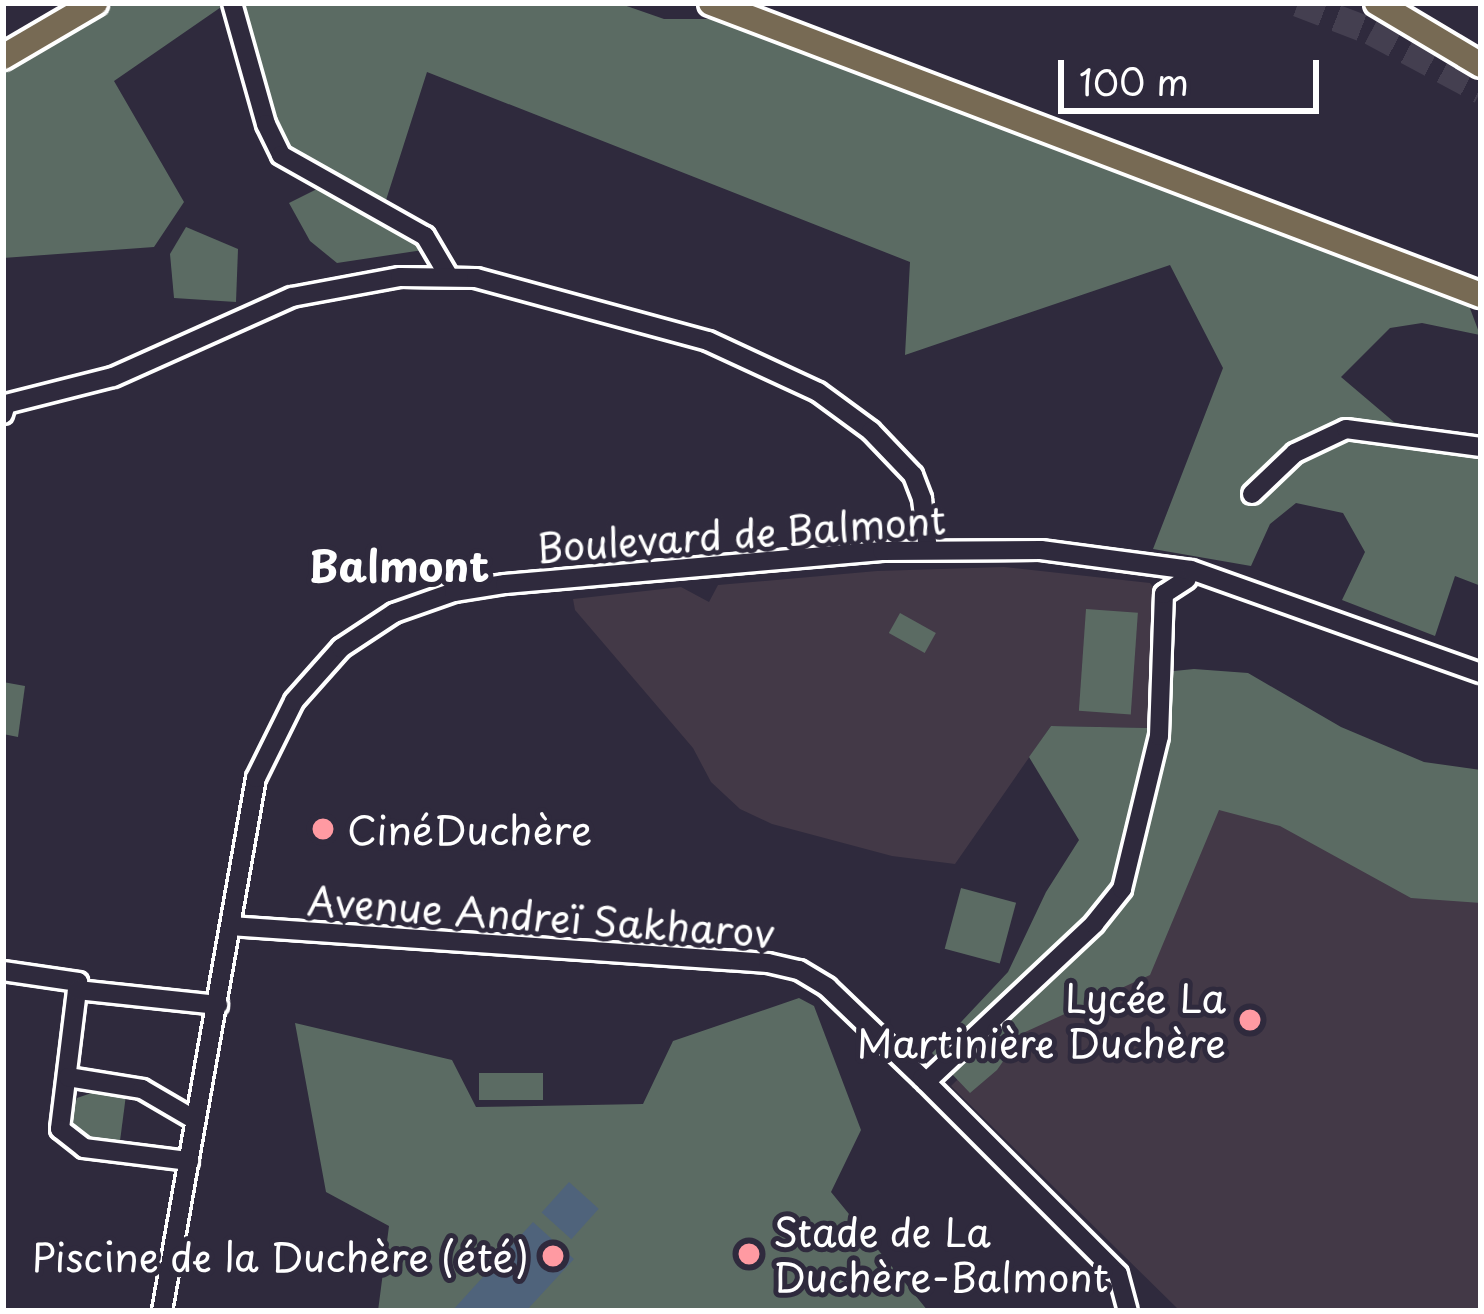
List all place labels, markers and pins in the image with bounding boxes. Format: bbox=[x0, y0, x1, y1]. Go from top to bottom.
place label: CinéDuchère bbox=[347, 806, 592, 852]
marker: CinéDuchère bbox=[310, 816, 336, 842]
place label: Lycée La Martinière Duchère bbox=[853, 975, 1226, 1066]
marker: Lycée La Martinière Duchère bbox=[1237, 1007, 1263, 1033]
place label: Stade de La Duchère-Balmont bbox=[773, 1209, 1109, 1300]
place label: Piscine de la Duchère (été) bbox=[26, 1233, 529, 1279]
marker: Stade de La Duchère-Balmont bbox=[736, 1241, 762, 1267]
marker: Piscine de la Duchère (été) bbox=[540, 1243, 566, 1269]

